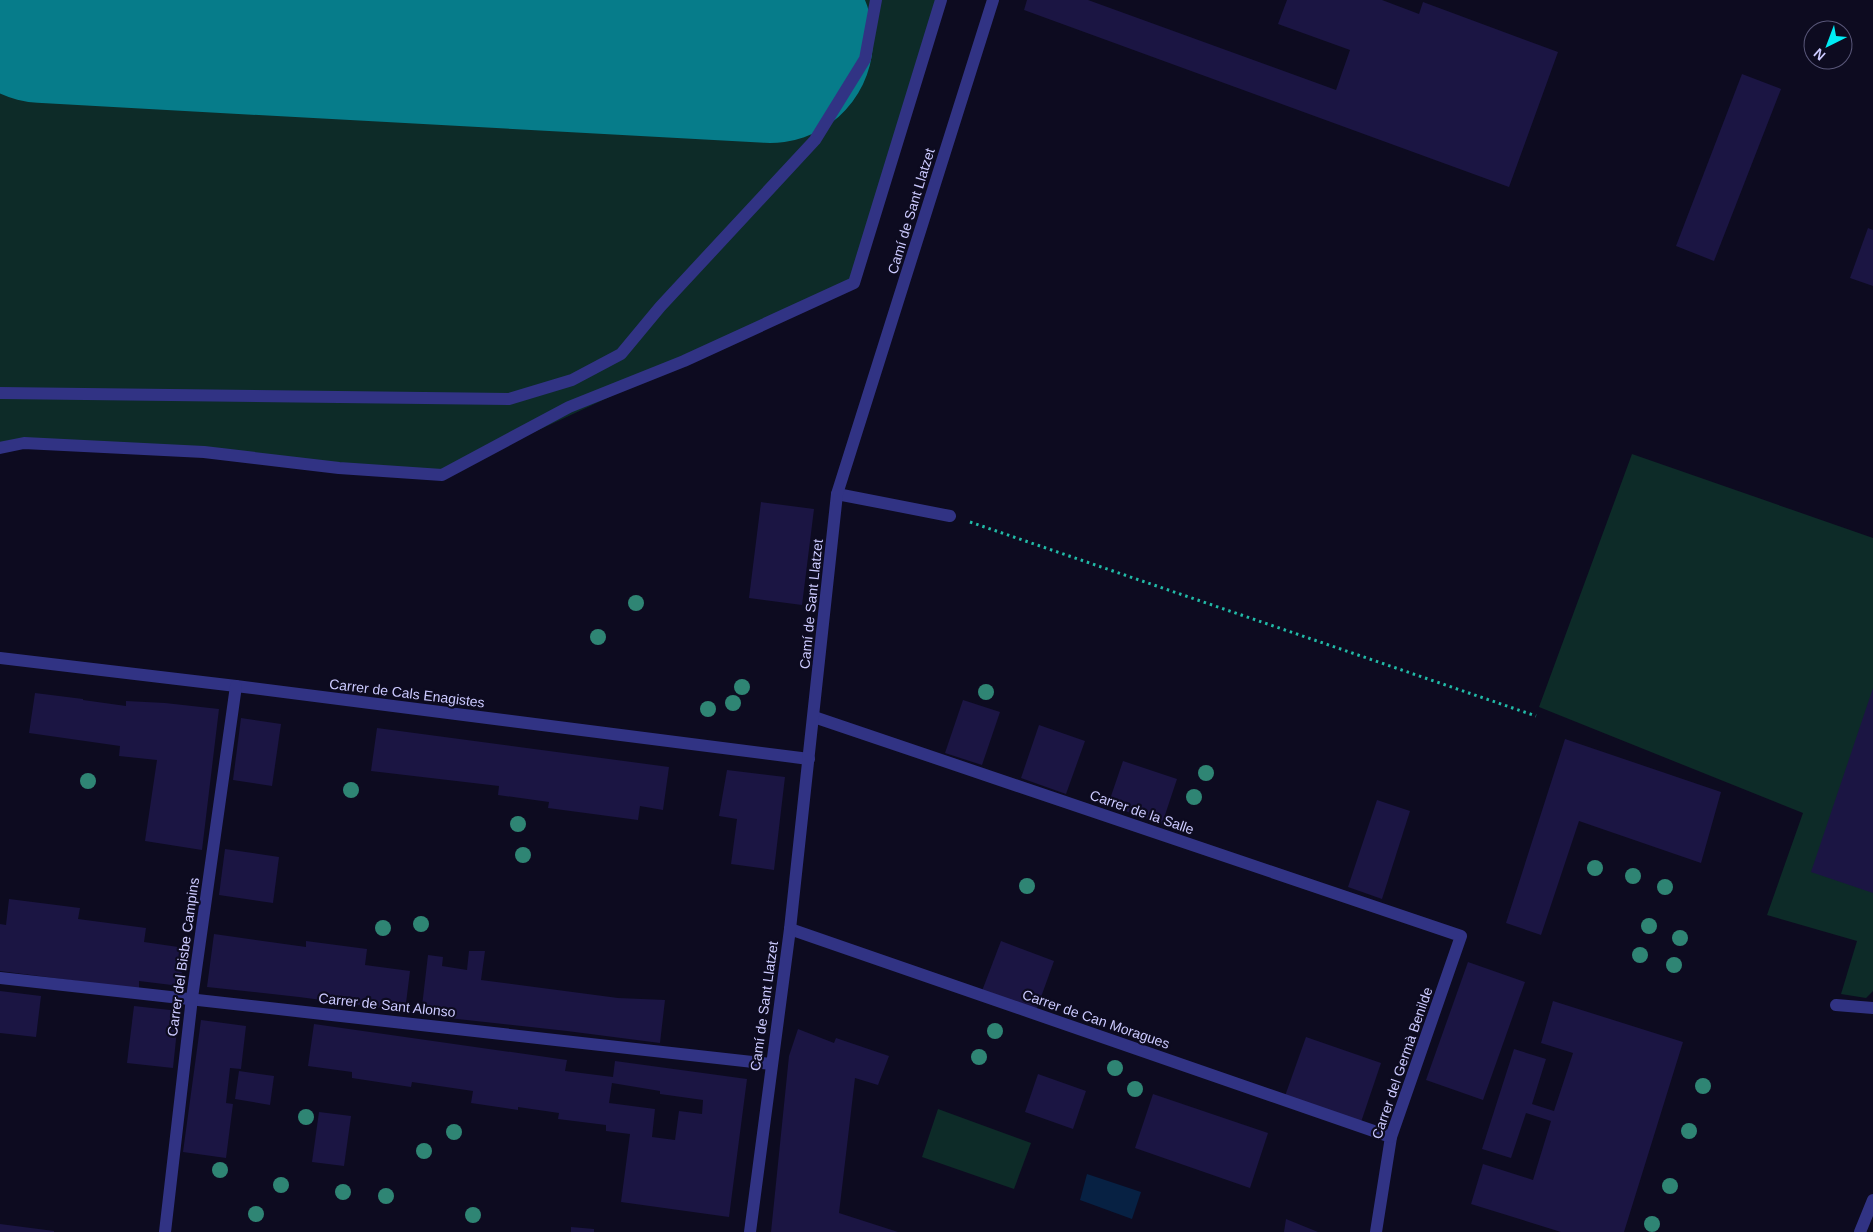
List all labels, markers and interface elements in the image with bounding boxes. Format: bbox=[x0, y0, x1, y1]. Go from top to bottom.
north arrow bbox=[1803, 20, 1853, 70]
text: N bbox=[1810, 45, 1828, 64]
street label: Camí de Sant Llatzet bbox=[884, 146, 938, 276]
street label: Camí de Sant Llatzet bbox=[796, 538, 826, 670]
street label: Carrer de Cals Enagistes bbox=[328, 676, 486, 710]
street label: Carrer de la Salle bbox=[1088, 787, 1196, 837]
street label: Carrer del Bisbe Campins bbox=[164, 877, 202, 1037]
street label: Camí de Sant Llatzet bbox=[747, 940, 781, 1072]
street label: Carrer del Germà Benilde bbox=[1368, 985, 1436, 1141]
street label: Carrer de Can Moragues bbox=[1020, 986, 1172, 1052]
street label: Carrer de Sant Alonso bbox=[318, 990, 457, 1020]

